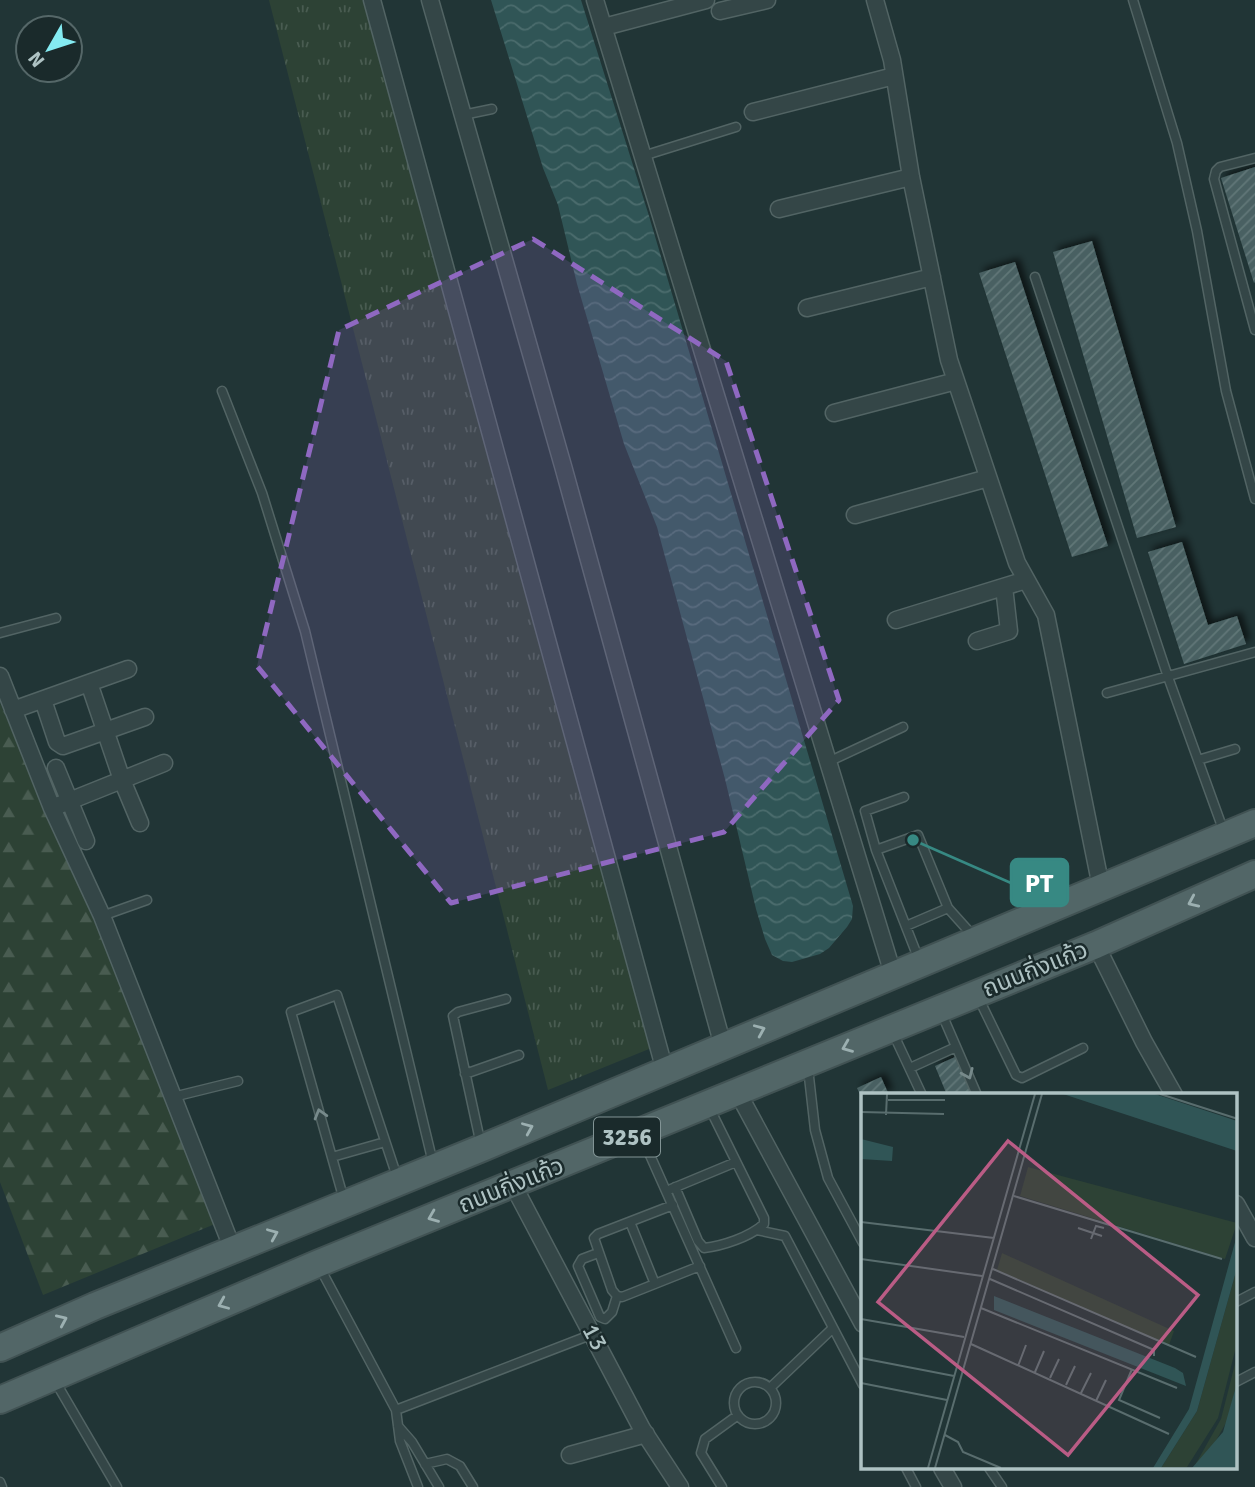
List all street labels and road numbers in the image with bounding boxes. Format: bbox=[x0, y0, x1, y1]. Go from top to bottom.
street label: ถนนกิ่งแก้ว bbox=[978, 934, 1092, 1004]
road number: 3256 bbox=[594, 1118, 660, 1156]
street label: ถนนกิ่งแก้ว bbox=[454, 1150, 568, 1220]
street label: 13 bbox=[576, 1319, 614, 1355]

